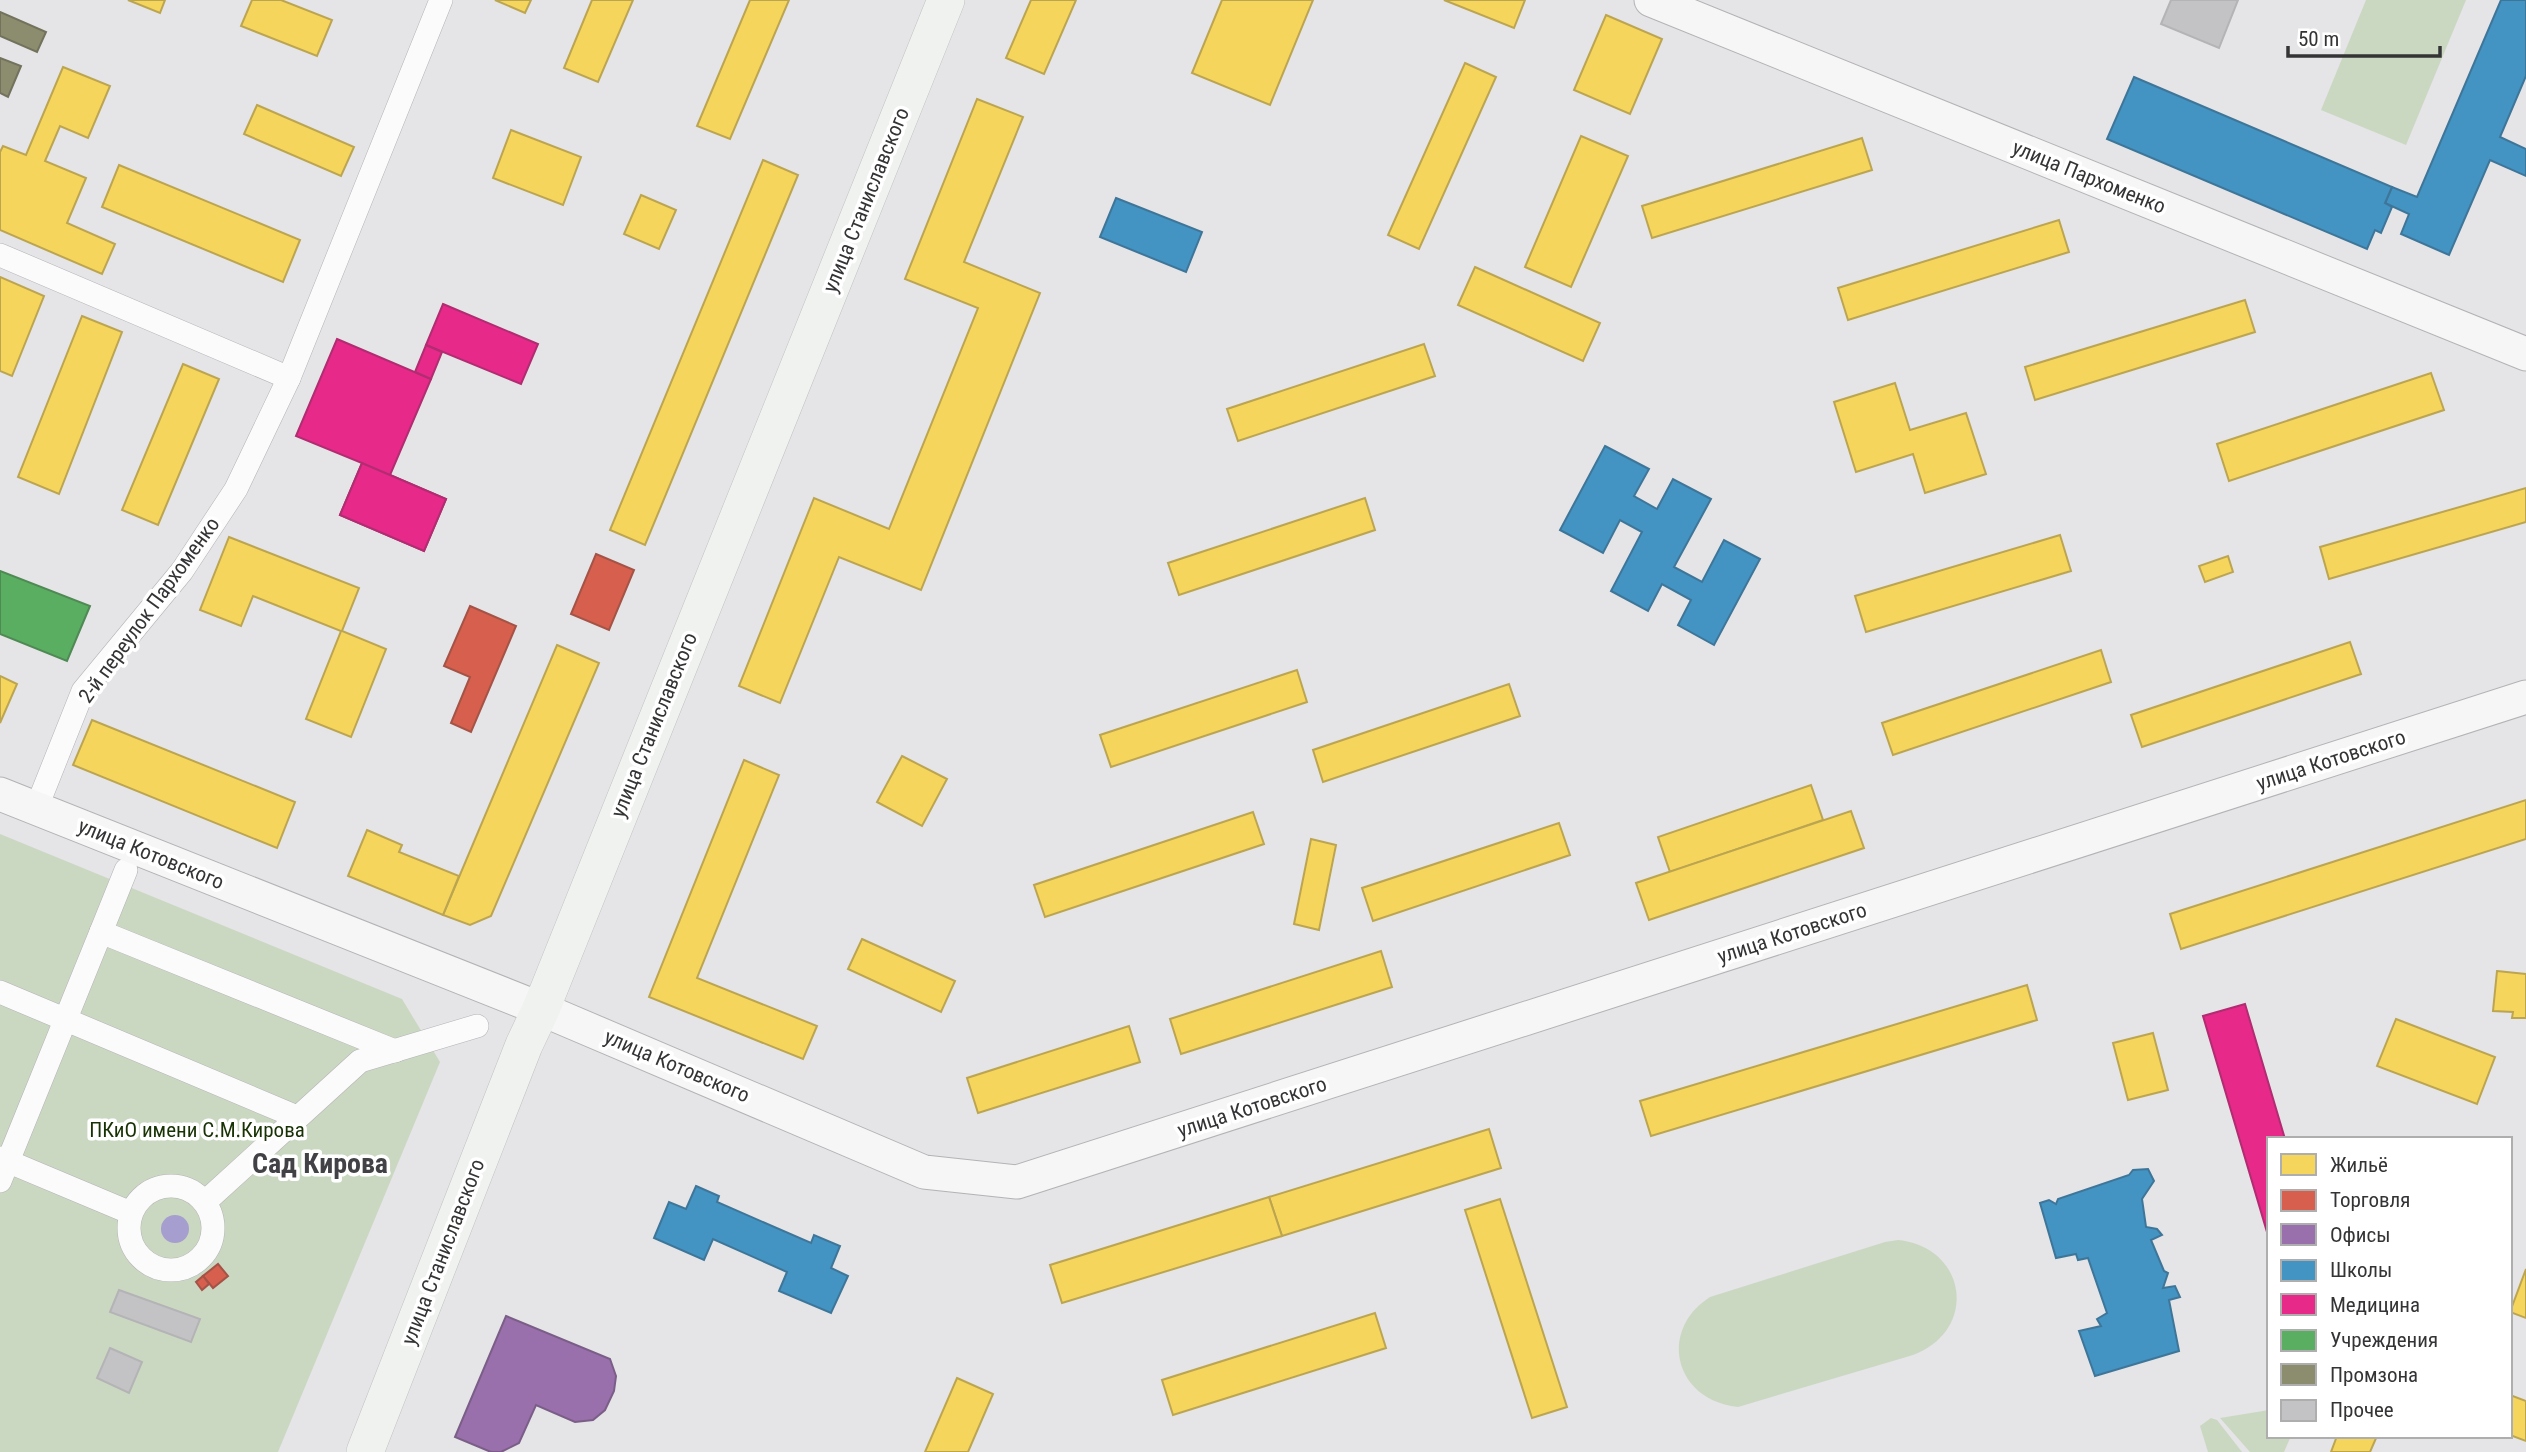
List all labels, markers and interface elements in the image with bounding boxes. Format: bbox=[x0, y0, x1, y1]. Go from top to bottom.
scale bar bbox=[2288, 14, 2440, 58]
text: 50 m bbox=[2298, 27, 2339, 51]
street label: улица Станиславского bbox=[818, 104, 914, 296]
street label: улица Пархоменко bbox=[2009, 135, 2169, 219]
street label: 2-й переулок Пархоменко bbox=[74, 513, 224, 707]
street label: улица Станиславского bbox=[606, 629, 702, 821]
street label: улица Котовского bbox=[2253, 725, 2409, 795]
street label: улица Котовского bbox=[75, 814, 227, 894]
street label: улица Котовского bbox=[1714, 898, 1870, 968]
street label: улица Котовского bbox=[601, 1025, 753, 1107]
street label: улица Котовского bbox=[1174, 1072, 1330, 1142]
park label: ПКиО имени С.М.Кирова bbox=[89, 1118, 305, 1142]
legend bbox=[2267, 1137, 2512, 1438]
district label: Сад Кирова bbox=[252, 1147, 388, 1180]
text: Жильё bbox=[2330, 1153, 2388, 1177]
street label: улица Станиславского bbox=[396, 1156, 490, 1348]
text: Торговля bbox=[2330, 1188, 2410, 1212]
text: Офисы bbox=[2330, 1223, 2391, 1247]
text: Школы bbox=[2330, 1258, 2392, 1282]
text: Медицина bbox=[2330, 1293, 2420, 1317]
text: Учреждения bbox=[2330, 1328, 2438, 1352]
text: Промзона bbox=[2330, 1363, 2418, 1387]
text: Прочее bbox=[2330, 1398, 2394, 1422]

